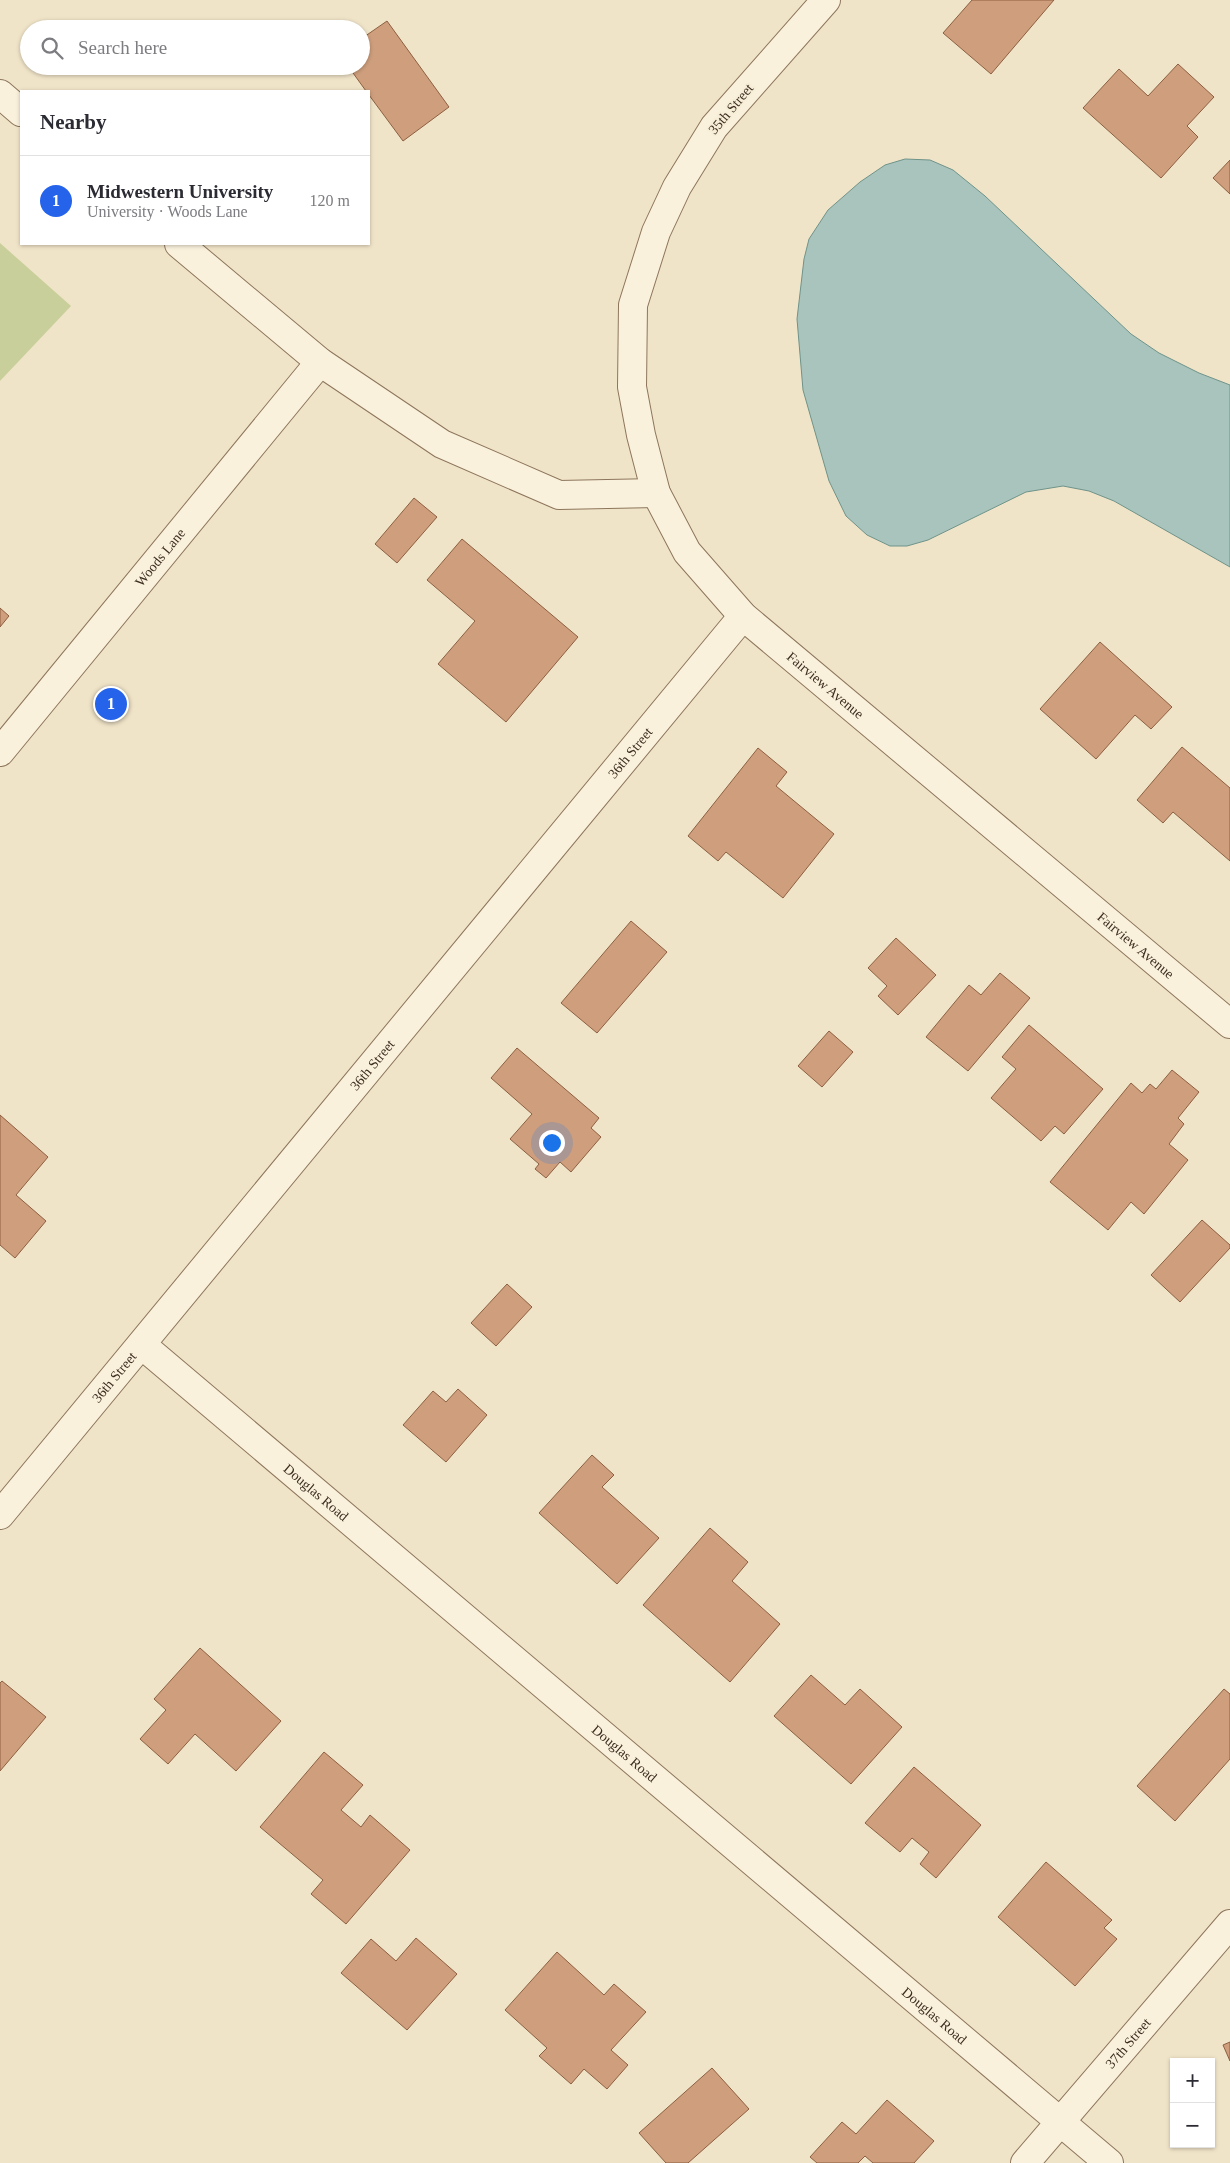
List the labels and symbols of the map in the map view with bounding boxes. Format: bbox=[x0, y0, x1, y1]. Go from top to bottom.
street label: 35th Street bbox=[706, 81, 756, 137]
street label: Woods Lane bbox=[132, 525, 188, 589]
street label: Fairview Avenue bbox=[784, 649, 867, 721]
pin: 1 bbox=[95, 685, 127, 723]
street label: 36th Street bbox=[605, 724, 655, 781]
street label: Fairview Avenue bbox=[1095, 909, 1177, 981]
street label: 36th Street bbox=[347, 1036, 397, 1093]
your location bbox=[539, 1130, 565, 1156]
street label: 36th Street bbox=[89, 1349, 139, 1405]
street label: Douglas Road bbox=[281, 1461, 351, 1524]
street label: Douglas Road bbox=[589, 1722, 660, 1785]
street label: Douglas Road bbox=[899, 1984, 970, 2047]
street label: 37th Street bbox=[1102, 2015, 1154, 2071]

